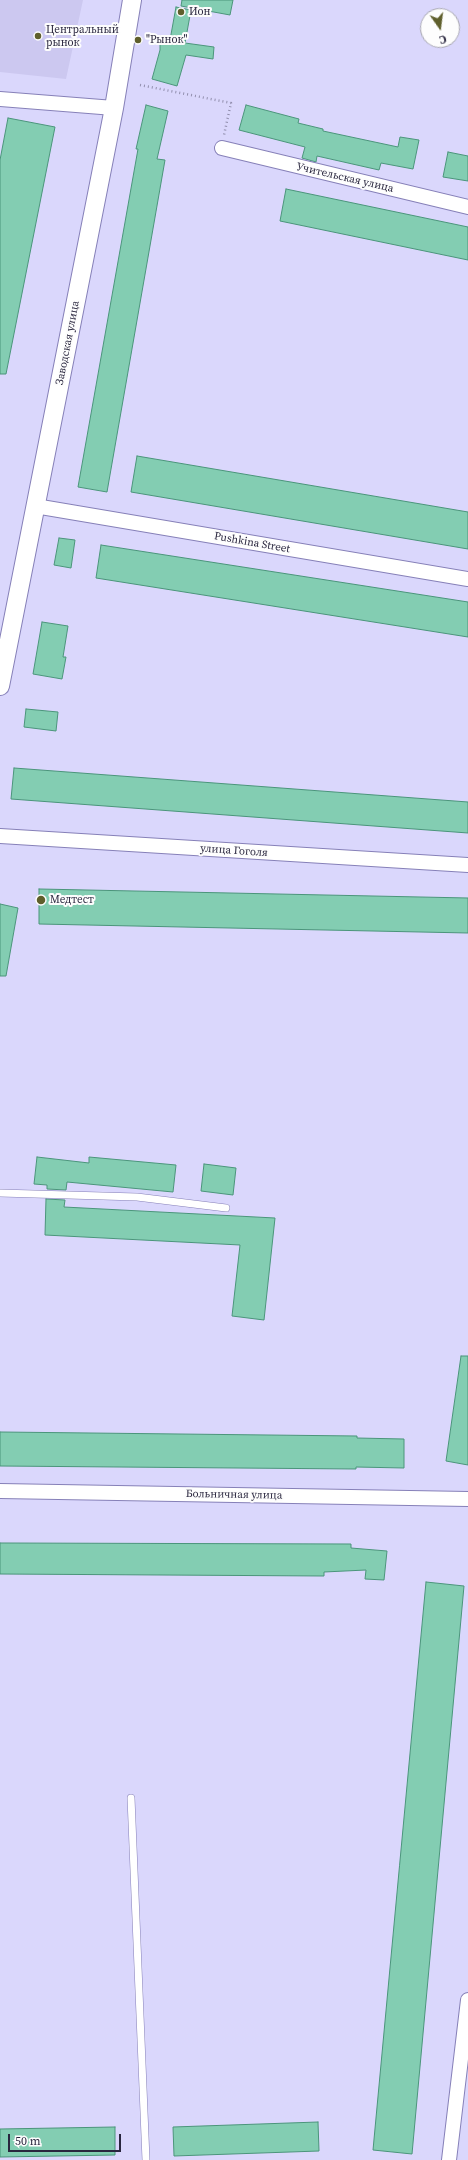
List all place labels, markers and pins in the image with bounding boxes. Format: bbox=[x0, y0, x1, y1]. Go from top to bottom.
place label: Ион bbox=[189, 5, 211, 19]
marker: Ион bbox=[176, 7, 186, 17]
place label: Центральный рынок bbox=[46, 23, 119, 49]
marker: Центральный рынок bbox=[33, 31, 43, 41]
place label: "Рынок" bbox=[146, 33, 187, 47]
marker: "Рынок" bbox=[133, 35, 143, 45]
place label: Медтест bbox=[50, 893, 94, 907]
marker: Медтест bbox=[35, 894, 47, 906]

